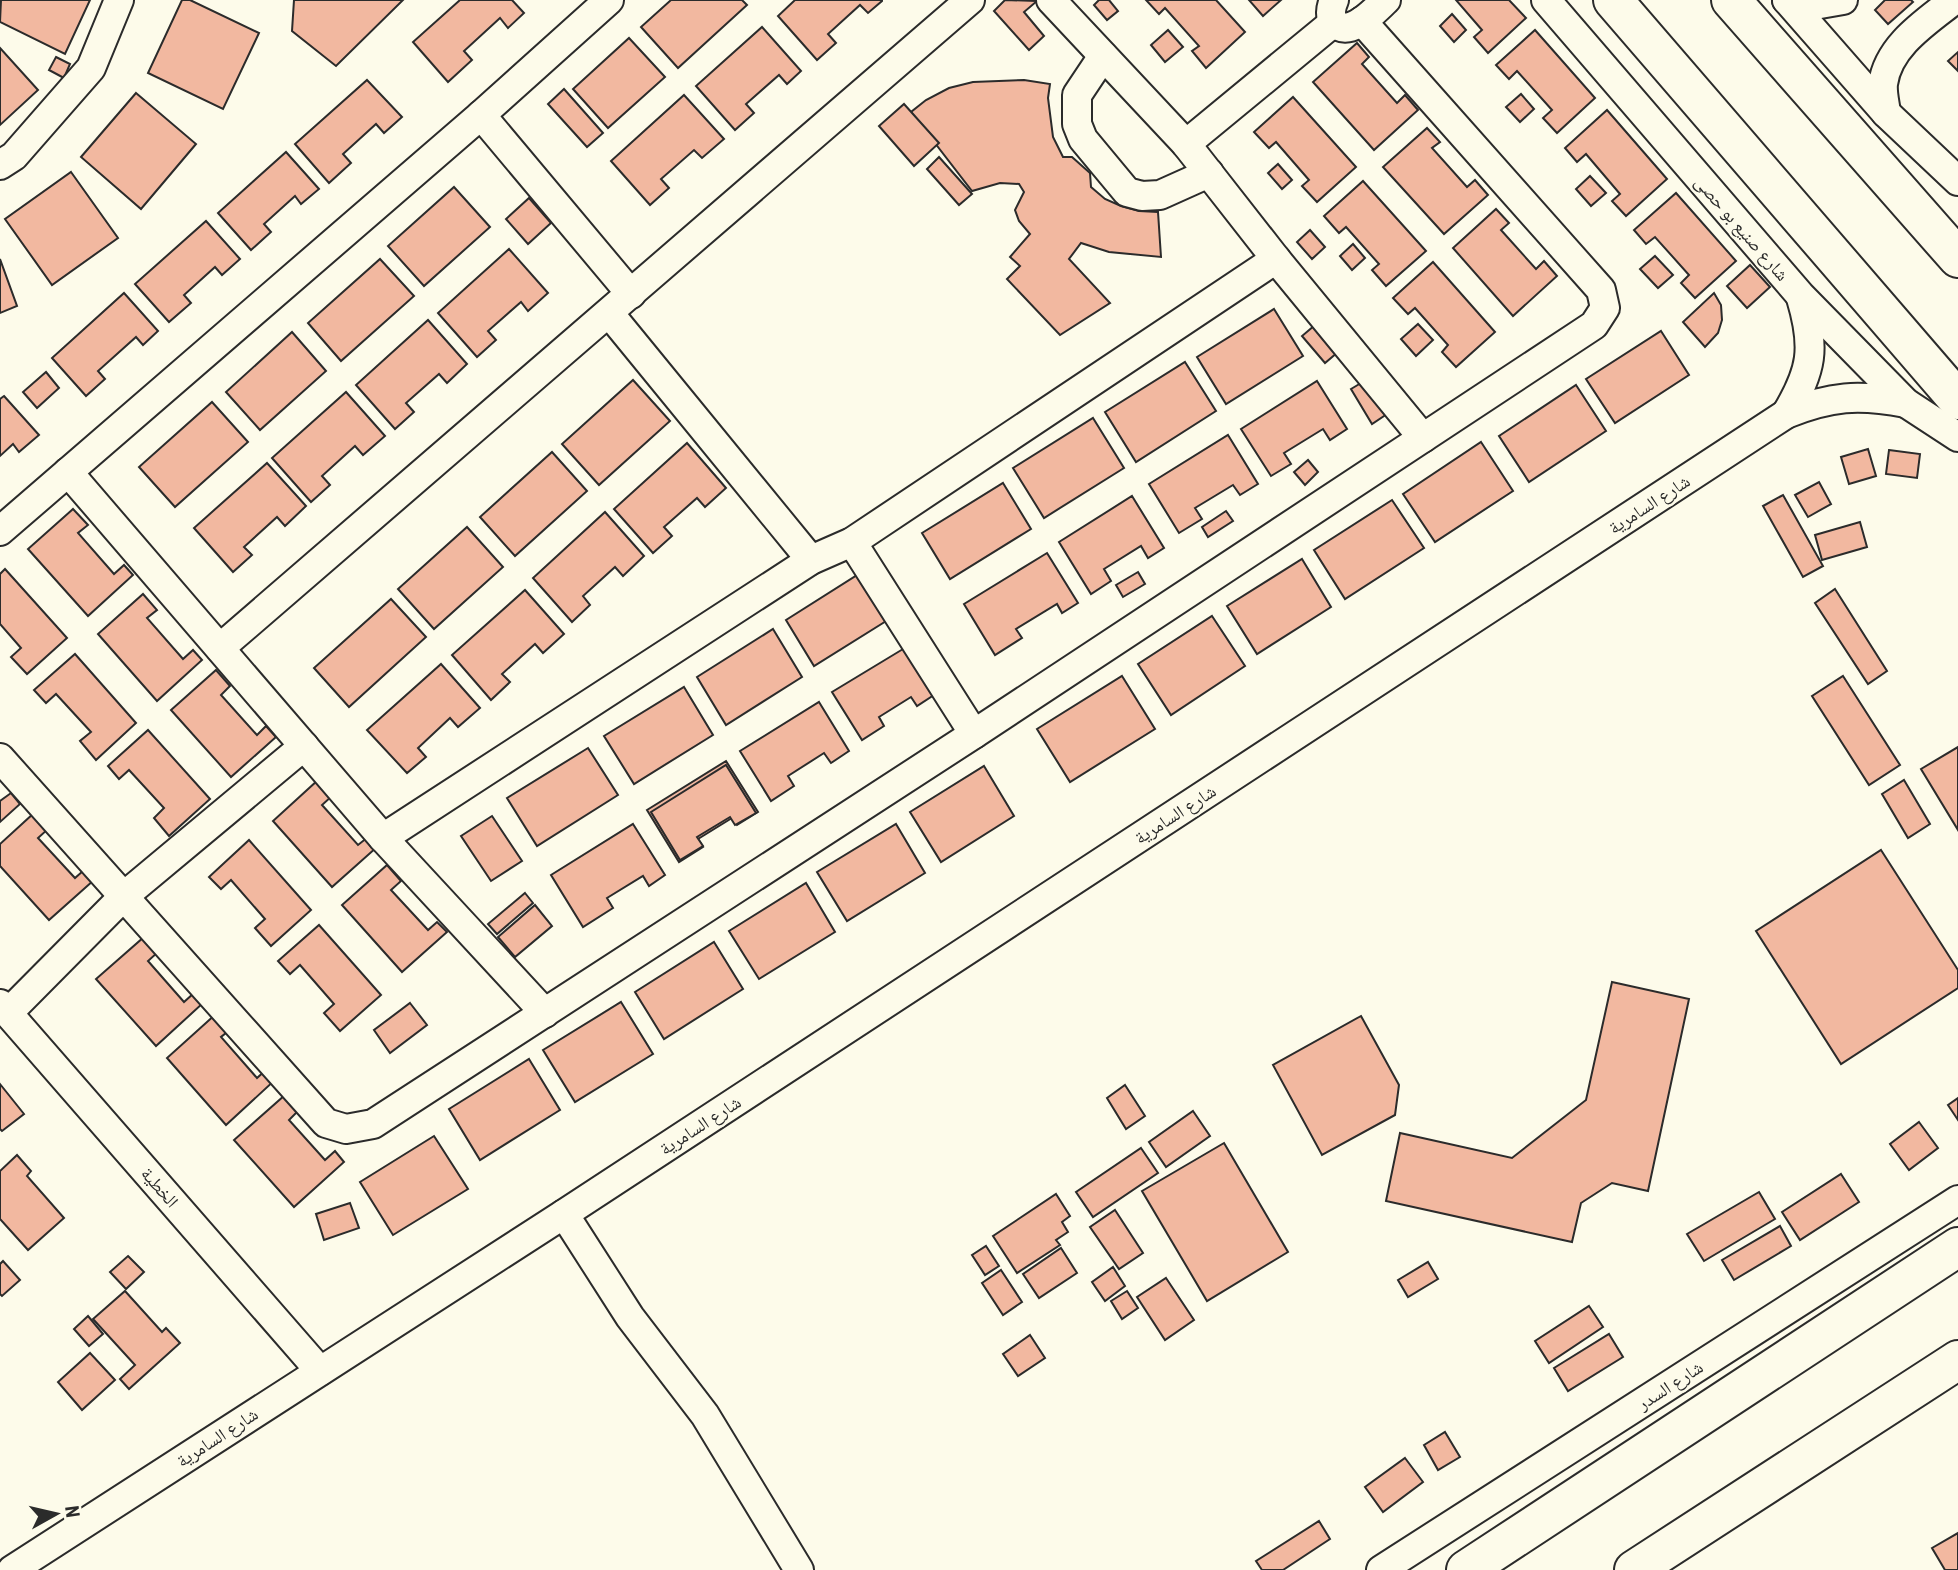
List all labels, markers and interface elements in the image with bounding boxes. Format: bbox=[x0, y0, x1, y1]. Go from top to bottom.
street label: شارع صنيع بو حصى bbox=[1689, 171, 1793, 286]
street label: شارع السامرية bbox=[1604, 470, 1694, 539]
street label: شارع السامرية bbox=[1130, 780, 1220, 849]
street label: شارع السامرية bbox=[655, 1091, 745, 1160]
street label: الخطية bbox=[137, 1163, 183, 1211]
street label: شارع السدر bbox=[1632, 1356, 1707, 1415]
street label: شارع السامرية bbox=[172, 1403, 262, 1472]
north arrow bbox=[21, 1479, 91, 1549]
text: N bbox=[60, 1504, 85, 1519]

